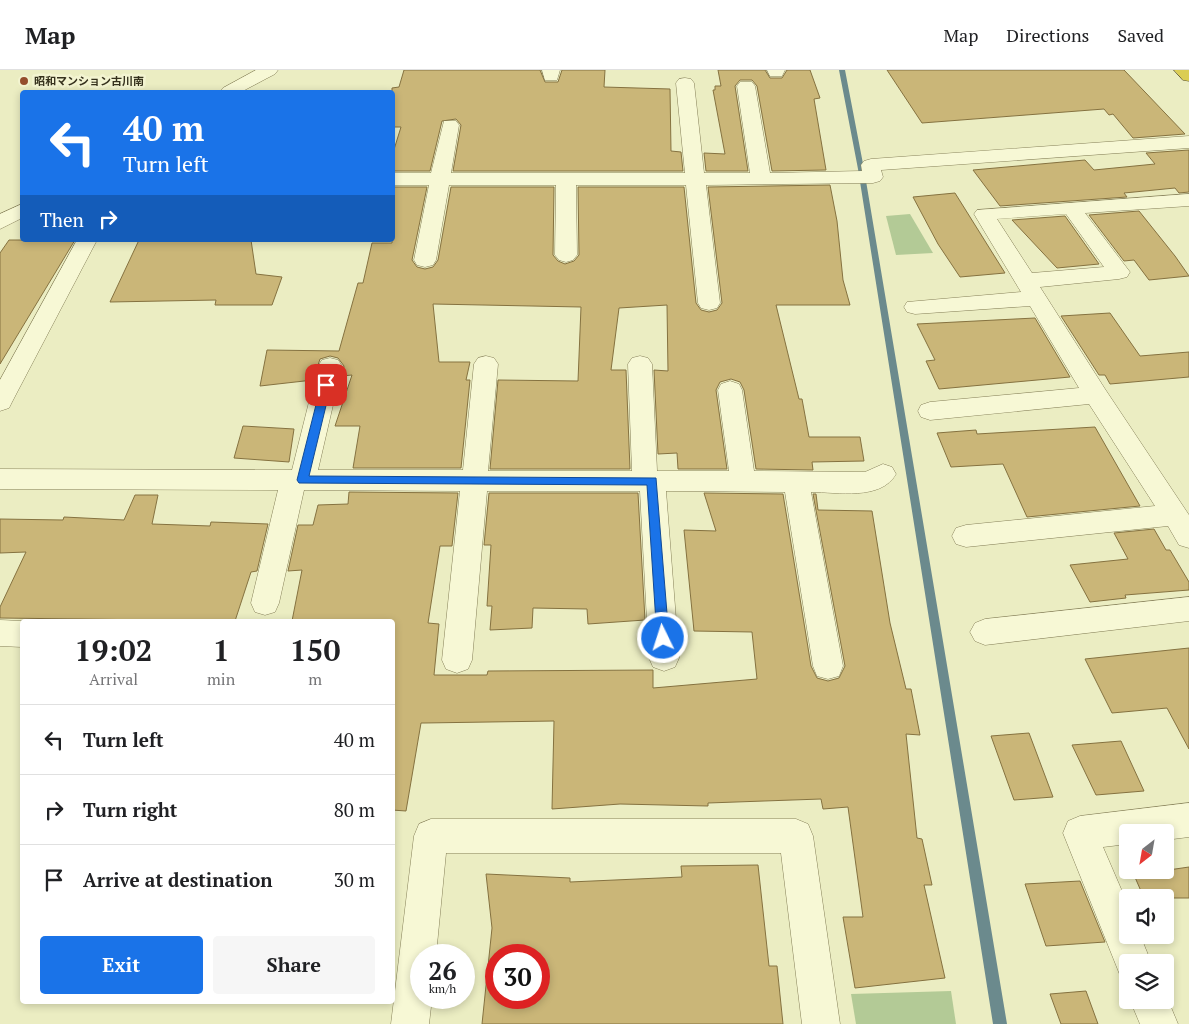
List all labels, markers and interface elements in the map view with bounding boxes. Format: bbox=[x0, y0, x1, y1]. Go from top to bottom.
text: Map bbox=[25, 19, 75, 51]
text: Map bbox=[943, 23, 978, 47]
text: Directions bbox=[1006, 23, 1089, 47]
text: Saved bbox=[1117, 23, 1164, 47]
place label: 昭和マンション古川南 bbox=[34, 74, 144, 88]
marker: 昭和マンション古川南 bbox=[18, 75, 30, 87]
text: 40 m bbox=[123, 105, 204, 151]
icon: left bbox=[40, 110, 105, 175]
text: Turn left bbox=[123, 149, 209, 178]
icon: right bbox=[94, 205, 122, 233]
text: Then bbox=[40, 207, 84, 232]
pin bbox=[305, 364, 347, 406]
icon: arrive bbox=[312, 371, 340, 399]
position arrow bbox=[636, 611, 688, 663]
text: 19:02 bbox=[74, 630, 153, 670]
text: 1 bbox=[213, 630, 230, 670]
text: 150 bbox=[290, 630, 341, 670]
text: Arrival bbox=[89, 668, 138, 690]
text: min bbox=[207, 668, 235, 690]
text: m bbox=[308, 668, 322, 690]
icon: left bbox=[40, 726, 68, 754]
text: Turn left bbox=[83, 727, 164, 752]
text: 40 m bbox=[334, 727, 375, 752]
icon: right bbox=[40, 796, 68, 824]
text: Turn right bbox=[83, 797, 177, 822]
text: 80 m bbox=[334, 797, 375, 822]
north arrow bbox=[1119, 824, 1174, 879]
map controls bbox=[1119, 824, 1174, 1009]
icon: arrive bbox=[40, 866, 68, 894]
text: Arrive at destination bbox=[83, 867, 272, 892]
text: 30 m bbox=[334, 867, 375, 892]
button: sound bbox=[1119, 889, 1174, 944]
button: Exit bbox=[40, 936, 203, 994]
button: Share bbox=[213, 936, 375, 994]
speed limit sign: 30 bbox=[485, 944, 550, 1009]
text: 26 bbox=[428, 954, 457, 987]
button: layers bbox=[1119, 954, 1174, 1009]
text: km/h bbox=[429, 981, 456, 996]

